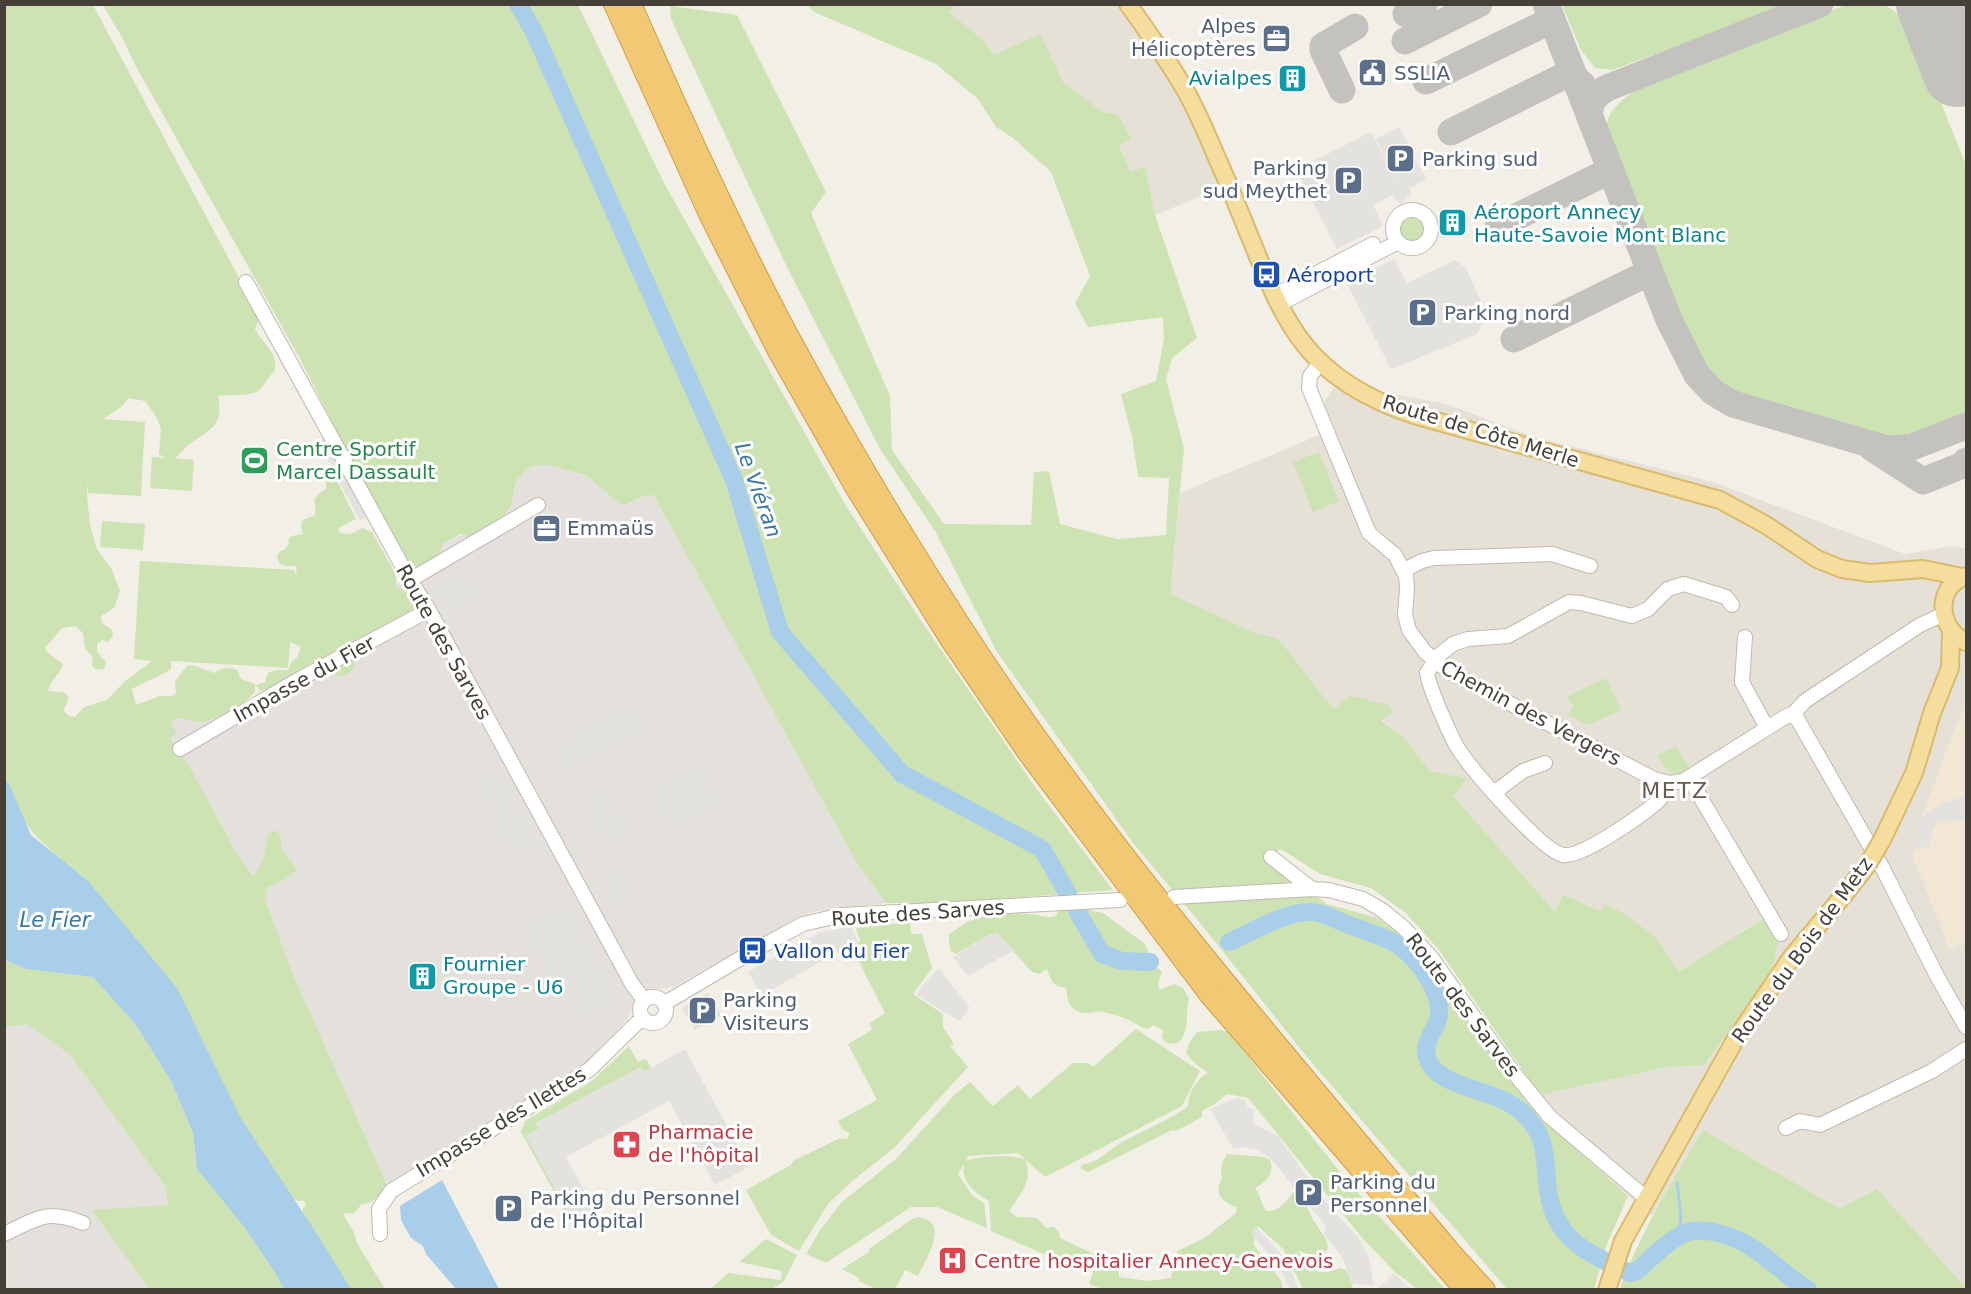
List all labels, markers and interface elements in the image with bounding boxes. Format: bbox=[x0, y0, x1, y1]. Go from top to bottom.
place label: Alpes Hélicoptères bbox=[1131, 14, 1256, 61]
office icon: Alpes Hélicoptères bbox=[1261, 22, 1293, 54]
public building icon: SSLIA bbox=[1357, 57, 1389, 89]
place label: SSLIA bbox=[1394, 61, 1450, 85]
building icon: Avialpes bbox=[1277, 62, 1309, 94]
place label: Avialpes bbox=[1189, 66, 1272, 90]
parking icon: Parking sud bbox=[1385, 143, 1417, 175]
place label: Parking sud bbox=[1422, 147, 1538, 171]
place label: Parking sud Meythet bbox=[1203, 156, 1327, 203]
parking icon: Parking sud Meythet bbox=[1332, 164, 1364, 196]
place label: Aéroport Annecy Haute-Savoie Mont Blanc bbox=[1474, 200, 1726, 247]
building icon: Aéroport Annecy Haute-Savoie Mont Blanc bbox=[1437, 207, 1469, 239]
bus stop icon: Aéroport bbox=[1250, 259, 1282, 291]
place label: Aéroport bbox=[1287, 263, 1374, 287]
parking icon: Parking nord bbox=[1407, 297, 1439, 329]
place label: Parking nord bbox=[1444, 301, 1570, 325]
street label: Route de Côte Merle bbox=[1380, 390, 1582, 472]
place label: Centre Sportif Marcel Dassault bbox=[276, 437, 435, 484]
water label: Le Viéran bbox=[730, 439, 786, 541]
sports icon: Centre Sportif Marcel Dassault bbox=[239, 445, 271, 477]
office icon: Emmaüs bbox=[530, 512, 562, 544]
place label: Emmaüs bbox=[567, 516, 654, 540]
street label: Route des Sarves bbox=[391, 560, 497, 724]
street label: Impasse du Fier bbox=[229, 630, 379, 728]
street label: Chemin des Vergers bbox=[1437, 655, 1625, 771]
district label: METZ bbox=[1641, 778, 1709, 803]
street label: Route du Bois de Metz bbox=[1727, 852, 1877, 1048]
street label: Route des Sarves bbox=[830, 895, 1006, 931]
water label: Le Fier bbox=[20, 908, 92, 932]
street label: Route des Sarves bbox=[1401, 928, 1525, 1082]
bus stop icon: Vallon du Fier bbox=[737, 935, 769, 967]
place label: Vallon du Fier bbox=[774, 939, 909, 963]
place label: Fournier Groupe - U6 bbox=[443, 952, 564, 999]
building icon: Fournier Groupe - U6 bbox=[406, 960, 438, 992]
place label: Parking Visiteurs bbox=[723, 988, 809, 1035]
parking icon: Parking Visiteurs bbox=[686, 995, 718, 1027]
street label: Impasse des Ilettes bbox=[412, 1062, 590, 1182]
place label: Pharmacie de l'hôpital bbox=[648, 1120, 759, 1167]
pharmacy icon: Pharmacie de l'hôpital bbox=[611, 1128, 643, 1160]
place label: Parking du Personnel bbox=[1330, 1170, 1436, 1217]
parking icon: Parking du Personnel bbox=[1293, 1177, 1325, 1209]
place label: Parking du Personnel de l'Hôpital bbox=[530, 1186, 740, 1233]
parking icon: Parking du Personnel de l'Hôpital bbox=[493, 1193, 525, 1225]
hospital icon: Centre hospitalier Annecy-Genevois bbox=[937, 1245, 969, 1277]
place label: Centre hospitalier Annecy-Genevois bbox=[974, 1249, 1334, 1273]

